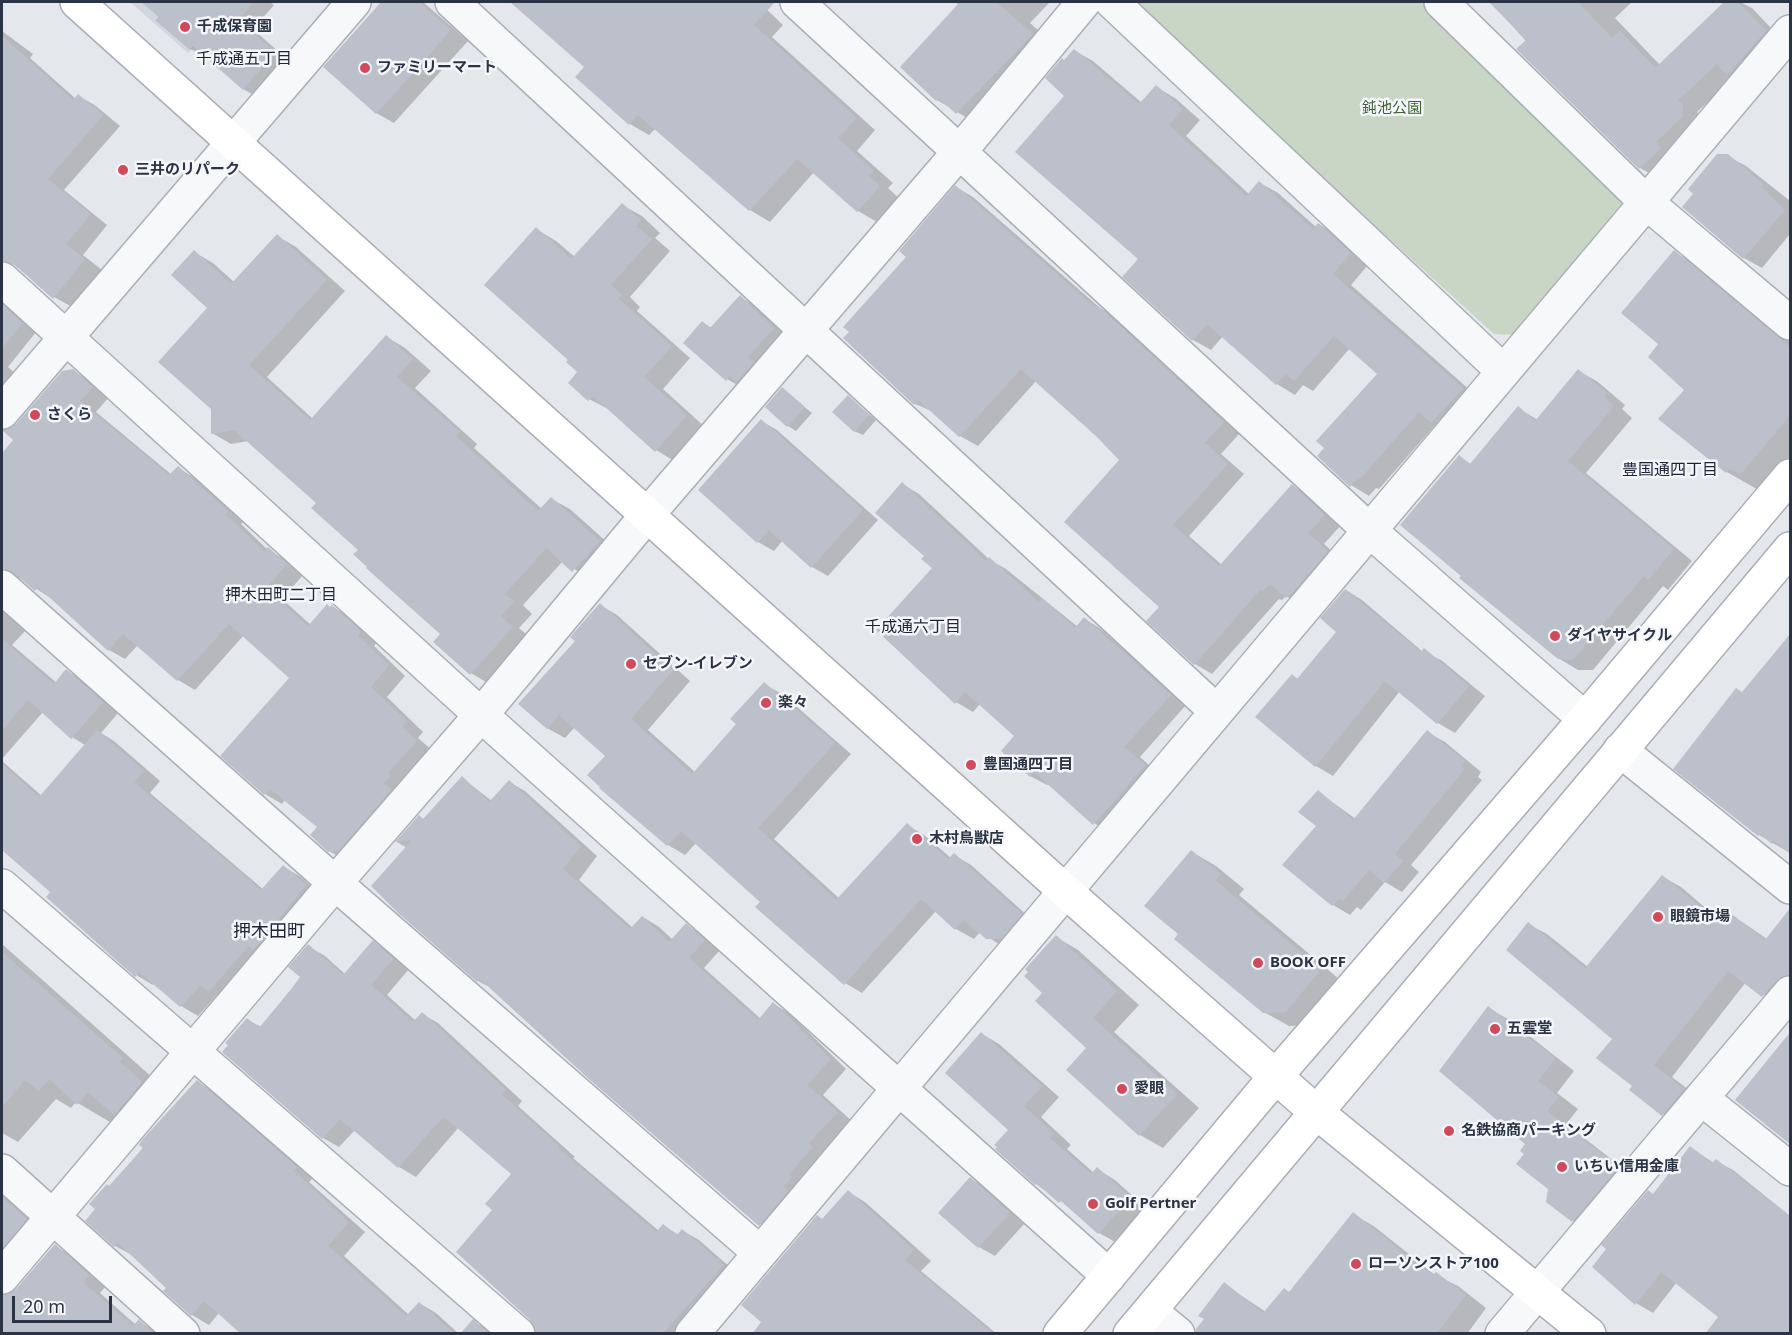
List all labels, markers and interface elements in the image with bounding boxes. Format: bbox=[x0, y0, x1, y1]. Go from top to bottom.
place label: 千成保育園 bbox=[197, 18, 272, 36]
marker: 千成保育園 bbox=[178, 20, 192, 34]
district label: 千成通五丁目 bbox=[196, 49, 292, 69]
place label: ファミリーマート bbox=[377, 59, 497, 77]
marker: ファミリーマート bbox=[358, 61, 372, 75]
park label: 鈍池公園 bbox=[1362, 100, 1422, 118]
place label: 三井のリパーク bbox=[135, 161, 240, 179]
marker: 三井のリパーク bbox=[116, 163, 130, 177]
place label: さくら bbox=[47, 406, 92, 424]
marker: さくら bbox=[28, 408, 42, 422]
district label: 豊国通四丁目 bbox=[1622, 460, 1718, 480]
district label: 押木田町二丁目 bbox=[225, 585, 337, 605]
district label: 千成通六丁目 bbox=[865, 617, 961, 637]
place label: ダイヤサイクル bbox=[1567, 627, 1672, 645]
marker: ダイヤサイクル bbox=[1548, 629, 1562, 643]
place label: セブン-イレブン bbox=[643, 655, 753, 673]
marker: セブン-イレブン bbox=[624, 657, 638, 671]
place label: 楽々 bbox=[778, 694, 808, 712]
marker: 楽々 bbox=[759, 696, 773, 710]
place label: 豊国通四丁目 bbox=[983, 756, 1073, 774]
marker: 豊国通四丁目 bbox=[964, 758, 978, 772]
place label: 木村鳥獣店 bbox=[929, 830, 1004, 848]
marker: 木村鳥獣店 bbox=[910, 832, 924, 846]
place label: 眼鏡市場 bbox=[1670, 908, 1730, 926]
marker: 眼鏡市場 bbox=[1651, 910, 1665, 924]
district label: 押木田町 bbox=[233, 921, 305, 943]
place label: BOOK OFF bbox=[1270, 954, 1346, 972]
marker: BOOK OFF bbox=[1251, 956, 1265, 970]
place label: 五雲堂 bbox=[1507, 1020, 1552, 1038]
marker: 五雲堂 bbox=[1488, 1022, 1502, 1036]
place label: 愛眼 bbox=[1134, 1080, 1164, 1098]
marker: 愛眼 bbox=[1115, 1082, 1129, 1096]
place label: 名鉄協商パーキング bbox=[1461, 1122, 1596, 1140]
marker: 名鉄協商パーキング bbox=[1442, 1124, 1456, 1138]
place label: いちい信用金庫 bbox=[1574, 1158, 1679, 1176]
marker: いちい信用金庫 bbox=[1555, 1160, 1569, 1174]
place label: Golf Pertner bbox=[1105, 1195, 1196, 1213]
marker: Golf Pertner bbox=[1086, 1197, 1100, 1211]
place label: ローソンストア100 bbox=[1368, 1255, 1499, 1273]
marker: ローソンストア100 bbox=[1349, 1257, 1363, 1271]
scale bar bbox=[15, 1284, 116, 1322]
text: 20 m bbox=[23, 1294, 65, 1318]

